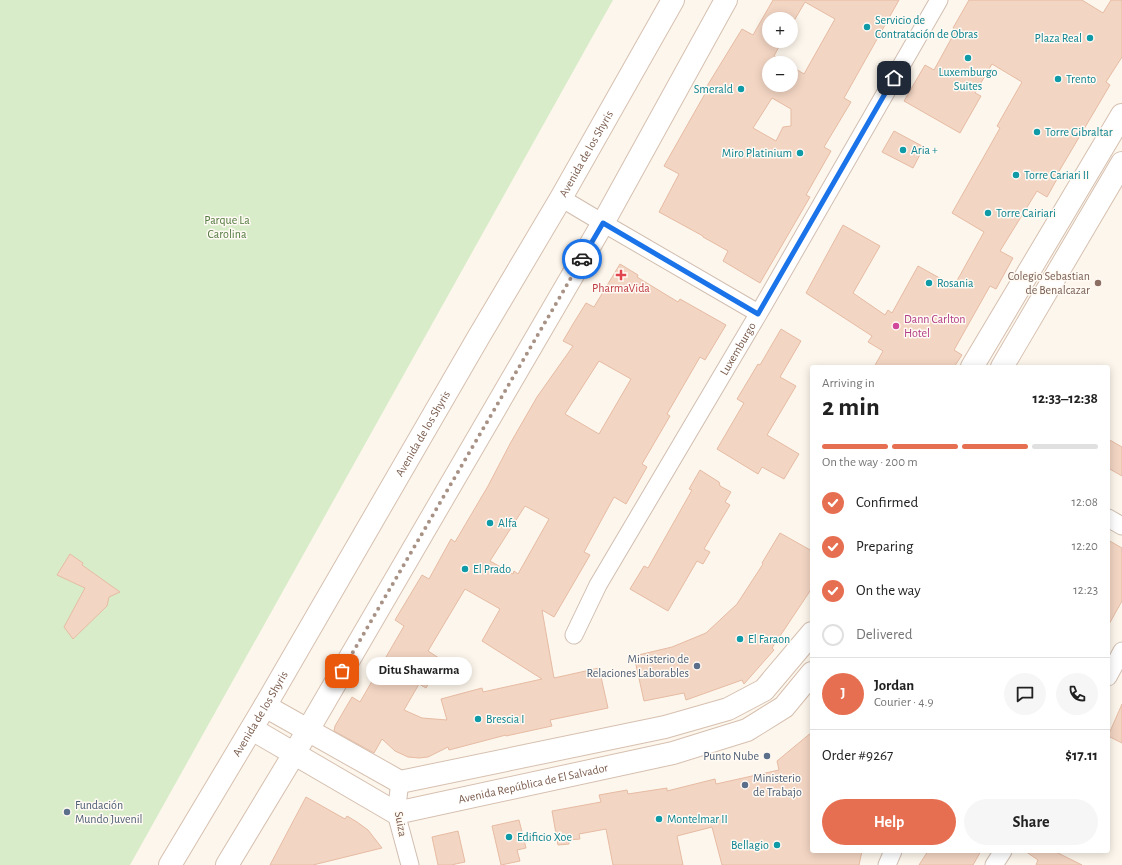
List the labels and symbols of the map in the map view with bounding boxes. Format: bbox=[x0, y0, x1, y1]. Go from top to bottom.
place label: Servicio de Contratación de Obras bbox=[875, 14, 978, 40]
marker: Servicio de Contratación de Obras bbox=[862, 22, 872, 32]
place label: Plaza Real bbox=[1035, 32, 1082, 44]
marker: Plaza Real bbox=[1085, 33, 1095, 43]
marker: Luxemburgo Suites bbox=[963, 53, 973, 63]
pin bbox=[877, 61, 911, 95]
place label: Luxemburgo Suites bbox=[938, 66, 998, 92]
place label: Trento bbox=[1066, 73, 1096, 85]
marker: Trento bbox=[1053, 74, 1063, 84]
place label: Smerald bbox=[694, 83, 733, 95]
marker: Smerald bbox=[736, 84, 746, 94]
street label: Avenida de los Shyris bbox=[557, 109, 615, 199]
place label: Torre Gibraltar bbox=[1045, 126, 1113, 138]
marker: Torre Gibraltar bbox=[1032, 127, 1042, 137]
place label: Aria + bbox=[911, 144, 938, 156]
marker: Aria + bbox=[898, 145, 908, 155]
place label: Miro Platinium bbox=[722, 147, 792, 159]
marker: Miro Platinium bbox=[795, 148, 805, 158]
place label: Torre Cariari II bbox=[1024, 169, 1089, 181]
marker: Torre Cariari II bbox=[1011, 170, 1021, 180]
place label: Torre Cairiari bbox=[996, 207, 1056, 219]
marker: Torre Cairiari bbox=[983, 208, 993, 218]
park label: Parque La Carolina bbox=[204, 214, 250, 240]
courier bbox=[562, 239, 602, 279]
marker: PharmaVida bbox=[616, 270, 626, 280]
place label: Colegio Sebastian de Benalcazar bbox=[1008, 270, 1090, 296]
place label: Rosania bbox=[937, 277, 974, 289]
marker: Rosania bbox=[924, 278, 934, 288]
marker: Colegio Sebastian de Benalcazar bbox=[1093, 278, 1103, 288]
place label: PharmaVida bbox=[592, 282, 650, 294]
place label: Dann Carlton Hotel bbox=[904, 313, 966, 339]
street label: Luxemburgo bbox=[718, 320, 758, 377]
marker: Dann Carlton Hotel bbox=[891, 321, 901, 331]
street label: Avenida de los Shyris bbox=[393, 389, 452, 479]
place label: Alfa bbox=[498, 517, 517, 529]
marker: Alfa bbox=[485, 518, 495, 528]
place label: El Prado bbox=[473, 563, 511, 575]
marker: El Prado bbox=[460, 564, 470, 574]
place label: El Faraon bbox=[748, 633, 790, 645]
marker: El Faraon bbox=[735, 634, 745, 644]
place label: Ministerio de Relaciones Laborables bbox=[586, 653, 689, 679]
pin bbox=[325, 654, 359, 688]
callout: Ditu Shawarma bbox=[366, 657, 472, 685]
marker: Ministerio de Relaciones Laborables bbox=[692, 661, 702, 671]
street label: Avenida de los Shyris bbox=[230, 669, 290, 759]
place label: Brescia I bbox=[486, 713, 524, 725]
marker: Brescia I bbox=[473, 714, 483, 724]
place label: Punto Nube bbox=[703, 750, 759, 762]
marker: Punto Nube bbox=[762, 751, 772, 761]
street label: Avenida República de El Salvador bbox=[457, 761, 609, 805]
place label: Ministerio de Trabajo bbox=[753, 772, 802, 799]
marker: Ministerio de Trabajo bbox=[740, 780, 750, 790]
place label: Fundación Mundo Juvenil bbox=[75, 799, 143, 825]
marker: Fundación Mundo Juvenil bbox=[62, 807, 72, 817]
street label: Suiza bbox=[393, 811, 409, 838]
place label: Montelmar II bbox=[667, 813, 728, 825]
marker: Montelmar II bbox=[654, 814, 664, 824]
place label: Edificio Xoe bbox=[517, 831, 572, 843]
marker: Edificio Xoe bbox=[504, 832, 514, 842]
place label: Bellagio bbox=[731, 839, 769, 851]
marker: Bellagio bbox=[772, 840, 782, 850]

